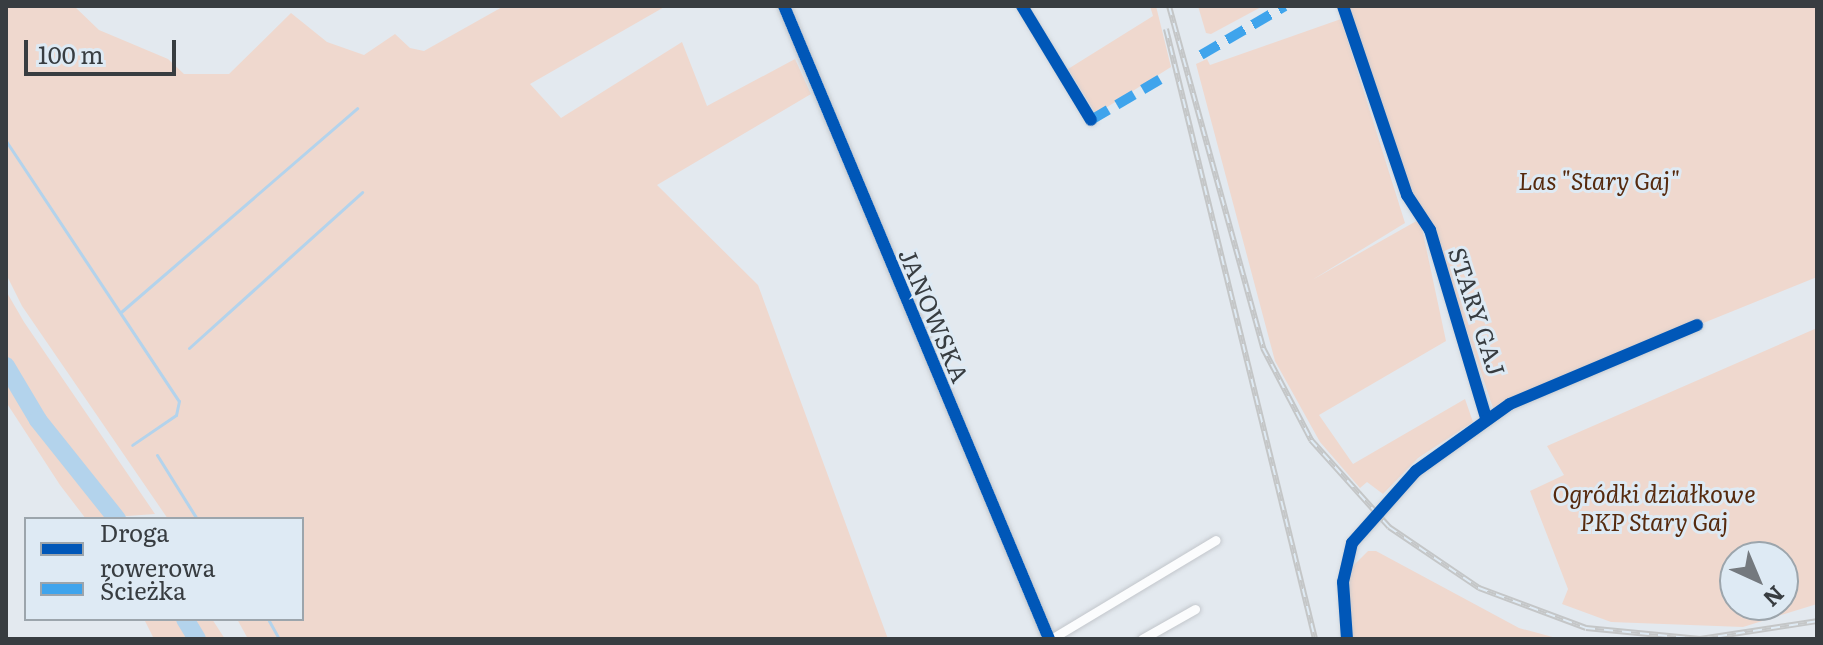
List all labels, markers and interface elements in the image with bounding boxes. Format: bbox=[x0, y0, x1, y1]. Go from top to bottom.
scale bar bbox=[28, 24, 180, 74]
text: 100 m bbox=[38, 36, 104, 71]
park label: Las "Stary Gaj" bbox=[1518, 166, 1680, 194]
street label: STARY GAJ bbox=[1444, 243, 1512, 379]
street label: JANOWSKA bbox=[894, 244, 976, 386]
park label: Ogródki działkowe PKP Stary Gaj bbox=[1552, 479, 1756, 535]
text: Droga rowerowa bbox=[100, 514, 215, 584]
legend bbox=[24, 517, 304, 621]
north arrow bbox=[1719, 541, 1799, 621]
text: Ścieżka bbox=[100, 572, 186, 607]
text: N bbox=[1757, 579, 1793, 615]

